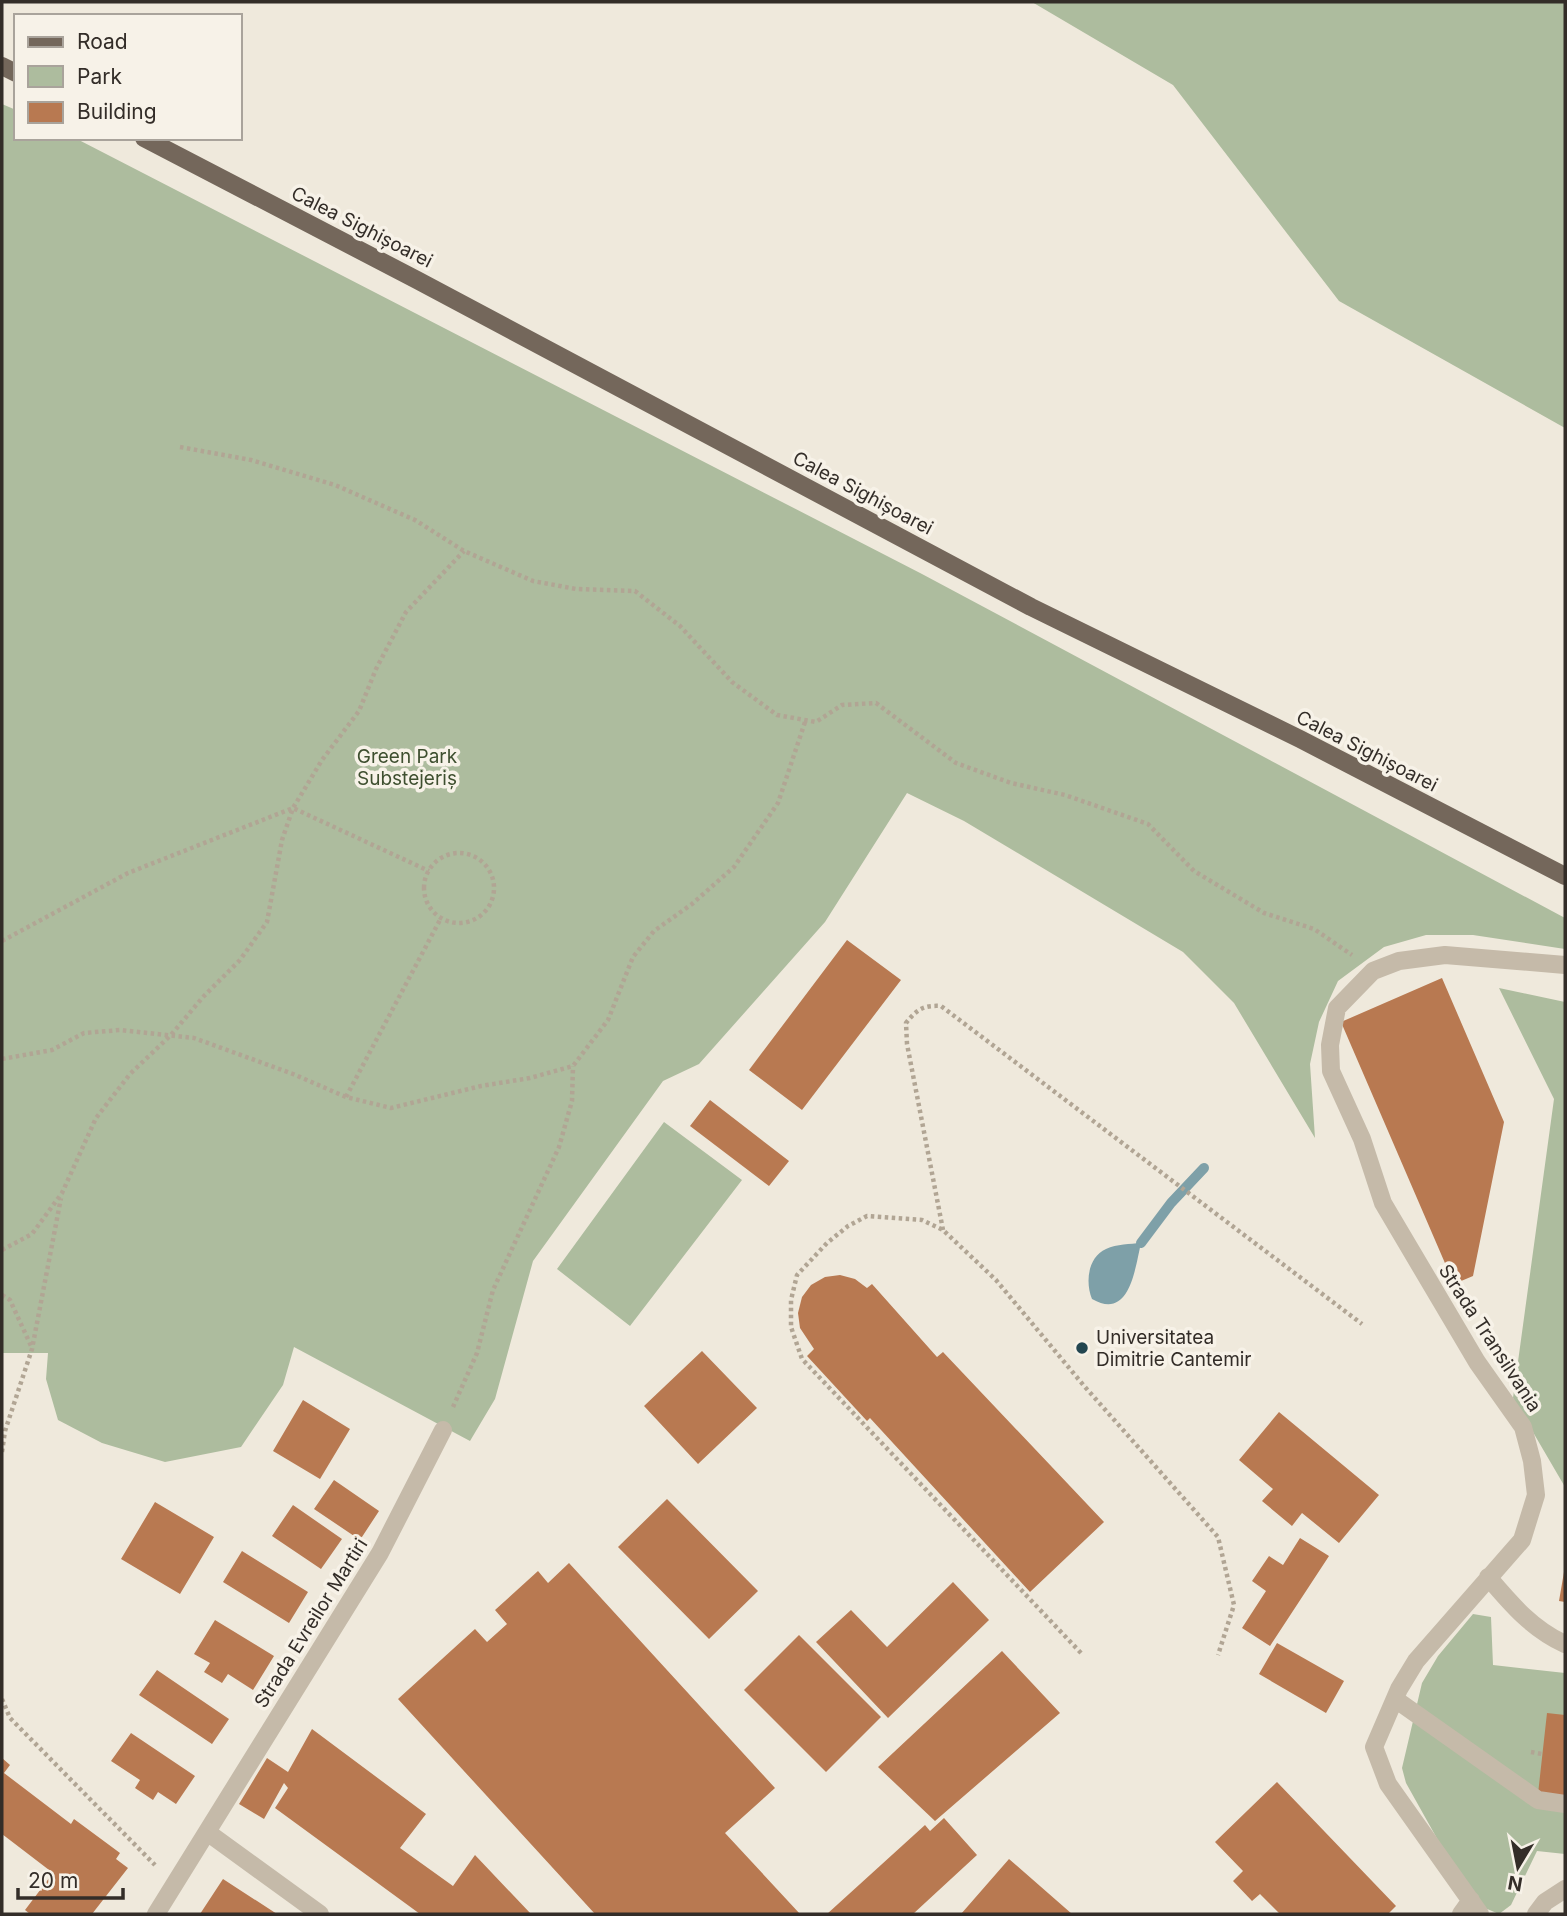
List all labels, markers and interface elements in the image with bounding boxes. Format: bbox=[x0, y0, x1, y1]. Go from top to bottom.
legend bbox=[14, 14, 242, 140]
text: Road bbox=[77, 29, 128, 54]
text: Park bbox=[77, 64, 122, 89]
text: Building bbox=[77, 99, 157, 124]
street label: Calea Sighișoarei bbox=[288, 181, 436, 273]
street label: Calea Sighișoarei bbox=[789, 446, 937, 540]
street label: Calea Sighișoarei bbox=[1293, 705, 1441, 797]
park label: Green Park Substejeriș bbox=[357, 745, 458, 790]
street label: Strada Transilvania bbox=[1434, 1260, 1546, 1416]
place label: Universitatea Dimitrie Cantemir bbox=[1096, 1326, 1252, 1371]
marker: Universitatea Dimitrie Cantemir bbox=[1074, 1340, 1090, 1356]
street label: Strada Evreilor Martiri bbox=[250, 1534, 372, 1712]
north arrow bbox=[1483, 1832, 1553, 1902]
scale bar bbox=[18, 1856, 122, 1900]
text: 20 m bbox=[28, 1868, 78, 1893]
text: N bbox=[1506, 1871, 1524, 1896]

